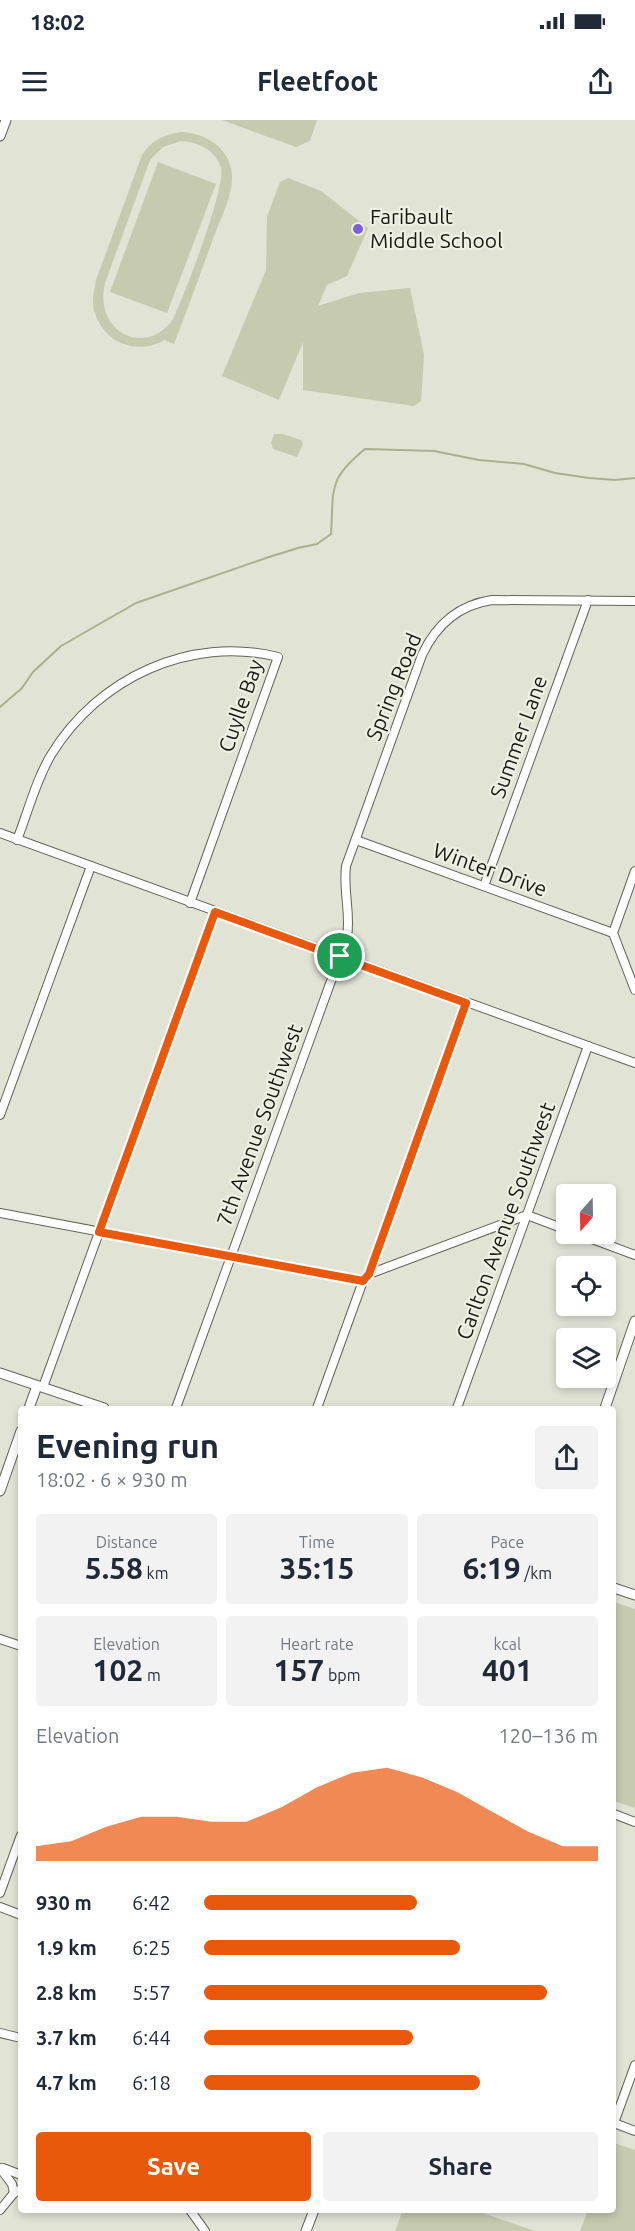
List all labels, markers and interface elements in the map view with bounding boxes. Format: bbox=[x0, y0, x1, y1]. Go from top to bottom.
text: 18:02 bbox=[30, 9, 85, 34]
icon: menu bbox=[18, 65, 51, 98]
icon: share bbox=[584, 65, 617, 98]
text: Fleetfoot bbox=[257, 66, 378, 96]
place label: Faribault Middle School bbox=[370, 204, 503, 252]
marker: Faribault Middle School bbox=[351, 222, 365, 236]
street label: Spring Road bbox=[361, 629, 425, 744]
street label: Cuylle Bay bbox=[213, 656, 267, 755]
street label: Summer Lane bbox=[485, 672, 551, 801]
street label: Winter Drive bbox=[430, 837, 550, 901]
pin bbox=[314, 930, 365, 981]
icon: arrive bbox=[323, 939, 356, 972]
street label: 7th Avenue Southwest bbox=[211, 1020, 307, 1229]
street label: Carlton Avenue Southwest bbox=[451, 1099, 559, 1343]
north arrow bbox=[556, 1184, 616, 1244]
map controls bbox=[556, 1184, 616, 1388]
button: locate bbox=[556, 1256, 616, 1316]
button: layers bbox=[556, 1328, 616, 1388]
button: share bbox=[535, 1426, 598, 1489]
text: Evening run bbox=[36, 1427, 219, 1464]
text: 18:02 · 6 × 930 m bbox=[36, 1468, 188, 1491]
text: Distance bbox=[96, 1533, 158, 1551]
text: Time bbox=[299, 1533, 335, 1551]
text: Pace bbox=[490, 1533, 524, 1551]
text: 5.58 bbox=[85, 1551, 143, 1585]
text: 35:15 bbox=[279, 1551, 355, 1585]
text: 6:19 bbox=[463, 1551, 521, 1585]
text: km bbox=[143, 1564, 169, 1582]
text: /km bbox=[521, 1564, 552, 1582]
text: Elevation bbox=[93, 1635, 160, 1653]
text: Heart rate bbox=[280, 1635, 354, 1653]
text: kcal bbox=[494, 1635, 521, 1653]
text: 102 bbox=[93, 1653, 143, 1687]
text: 157 bbox=[274, 1653, 324, 1687]
text: 401 bbox=[482, 1653, 533, 1687]
text: m bbox=[143, 1666, 161, 1684]
text: bpm bbox=[324, 1666, 360, 1684]
text: Elevation bbox=[36, 1724, 119, 1747]
text: 120–136 m bbox=[499, 1724, 598, 1747]
text: 930 m bbox=[36, 1891, 92, 1914]
text: 6:42 bbox=[132, 1891, 171, 1914]
text: 1.9 km bbox=[36, 1936, 97, 1959]
text: 6:25 bbox=[132, 1936, 171, 1959]
text: 2.8 km bbox=[36, 1981, 97, 2004]
text: 5:57 bbox=[132, 1981, 171, 2004]
text: 3.7 km bbox=[36, 2026, 97, 2049]
text: 6:44 bbox=[132, 2026, 171, 2049]
text: 4.7 km bbox=[36, 2071, 97, 2094]
text: 6:18 bbox=[132, 2071, 171, 2094]
button: Save bbox=[36, 2132, 311, 2201]
button: Share bbox=[323, 2132, 598, 2201]

